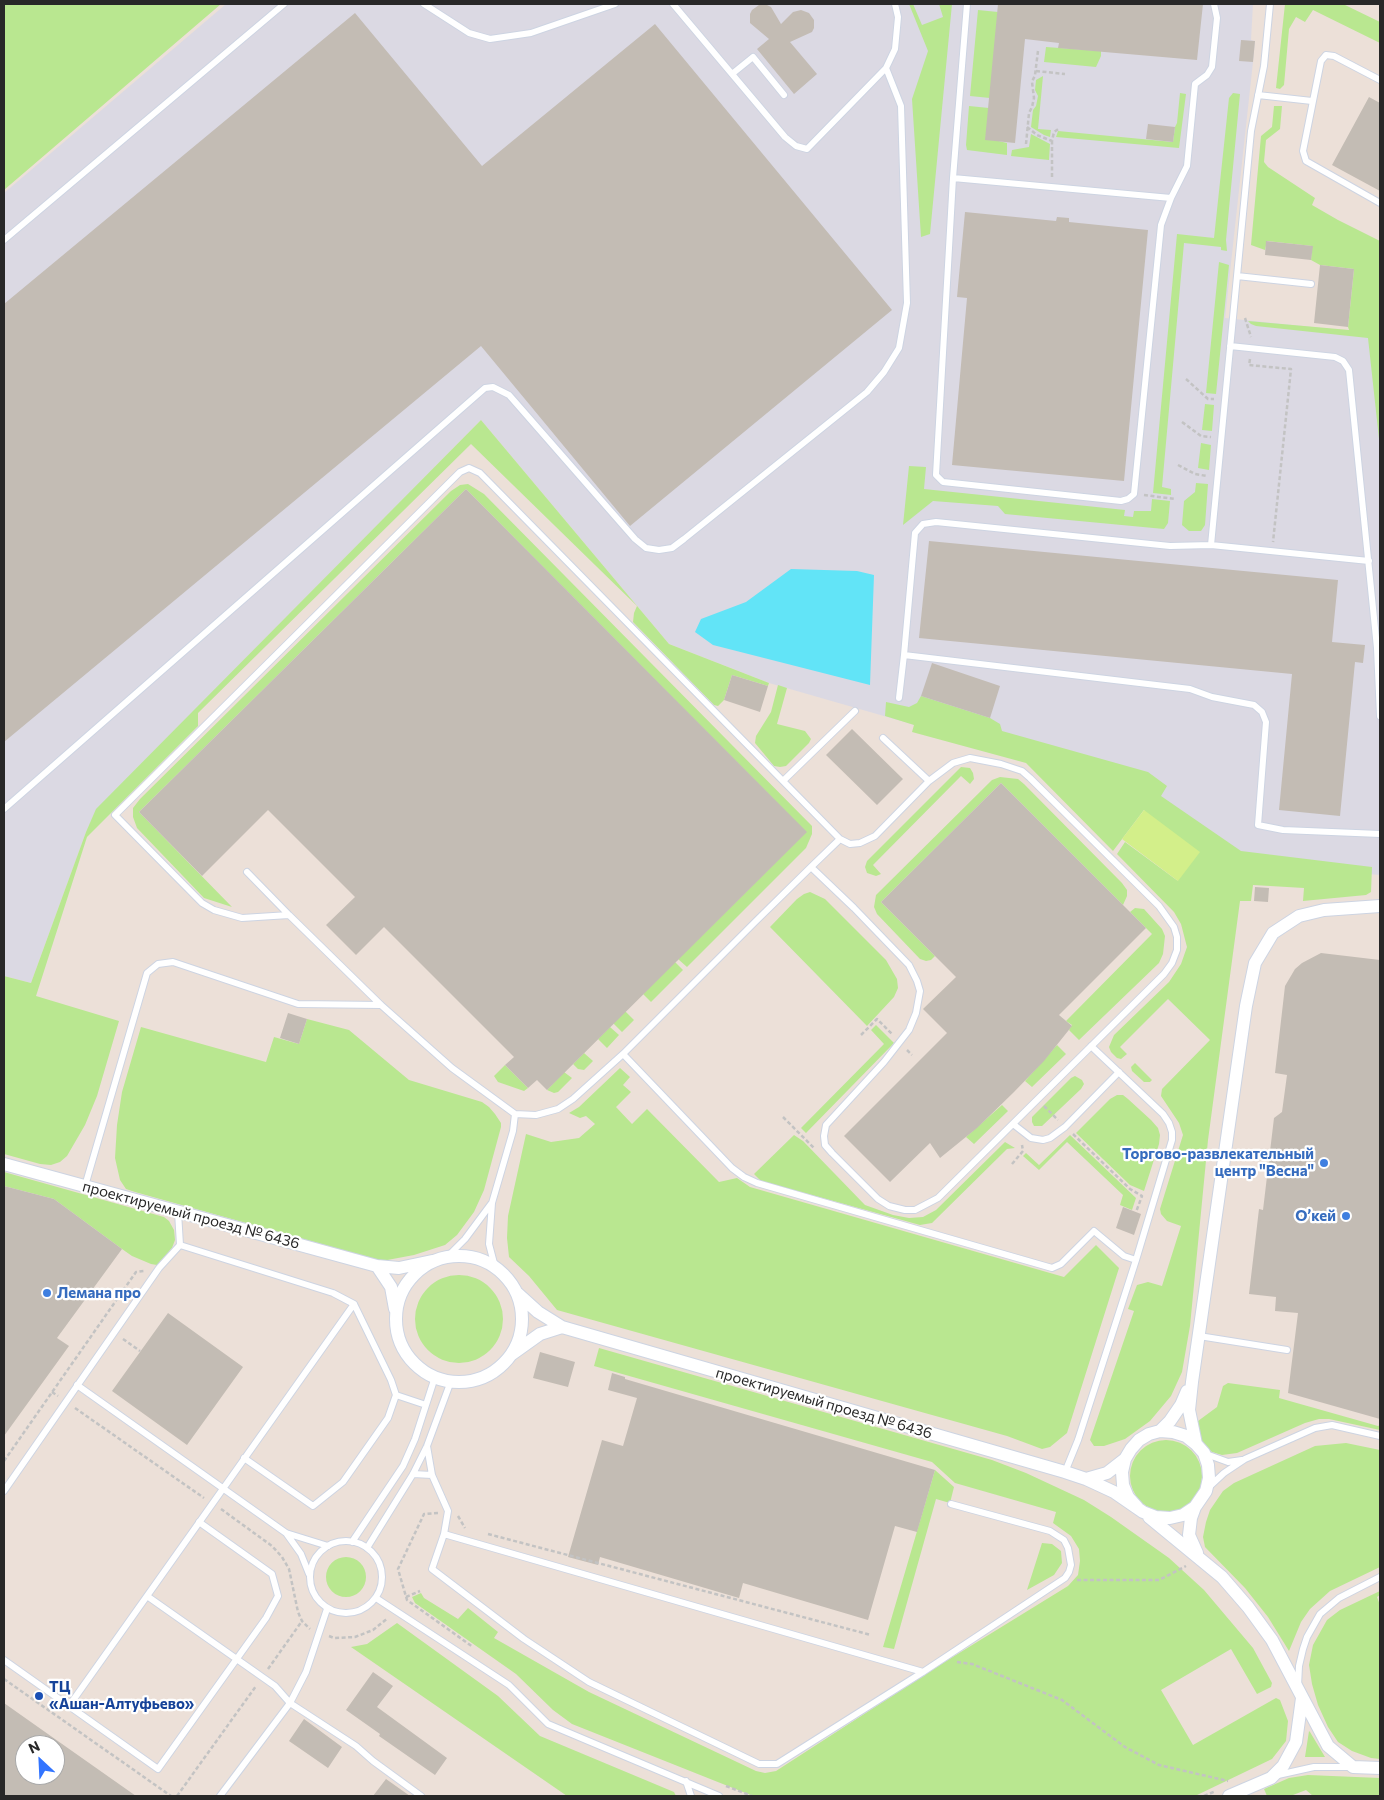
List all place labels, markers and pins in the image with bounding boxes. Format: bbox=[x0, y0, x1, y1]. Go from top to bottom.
place label: Торгово-развлекательный центр "Весна" bbox=[1122, 1145, 1314, 1180]
marker: Торгово-развлекательный центр "Весна" bbox=[1318, 1157, 1330, 1169]
place label: О’кей bbox=[1295, 1207, 1336, 1225]
marker: О’кей bbox=[1340, 1210, 1352, 1222]
place label: Лемана про bbox=[57, 1284, 141, 1302]
marker: Лемана про bbox=[41, 1287, 53, 1299]
place label: ТЦ «Ашан-Алтуфьево» bbox=[49, 1678, 194, 1713]
marker: ТЦ «Ашан-Алтуфьево» bbox=[33, 1690, 45, 1702]

